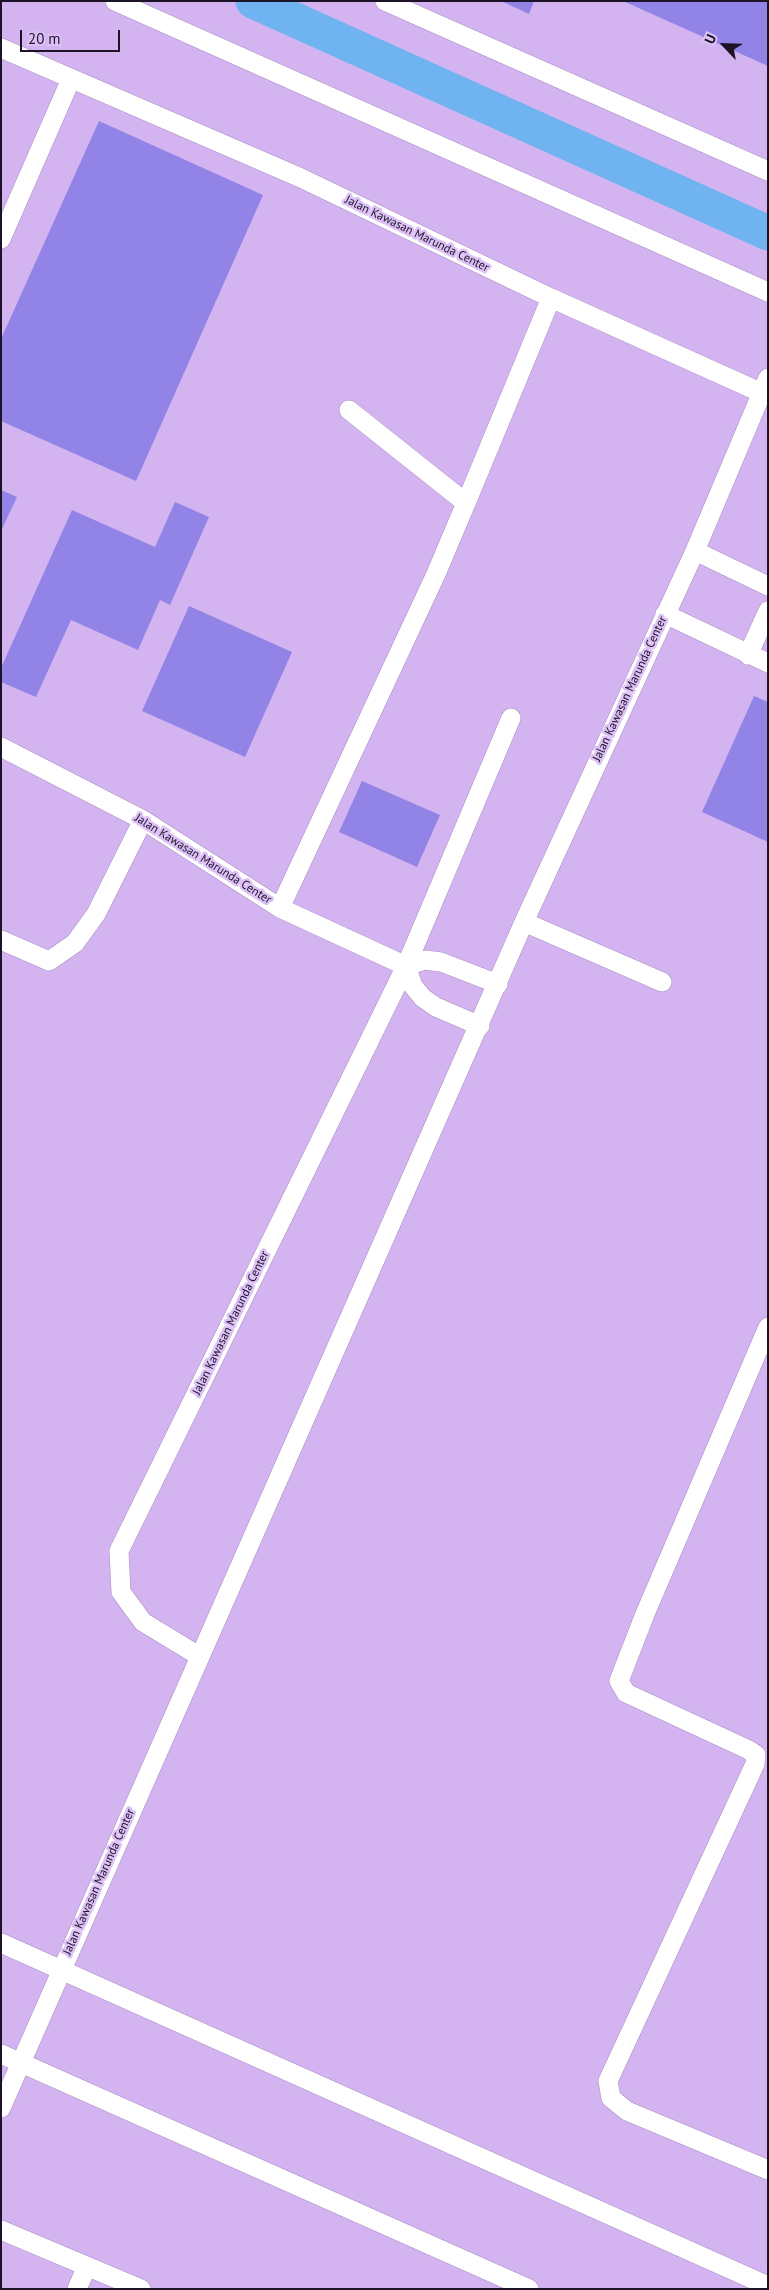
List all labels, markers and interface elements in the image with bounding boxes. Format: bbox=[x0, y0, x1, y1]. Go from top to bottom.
scale bar bbox=[22, 20, 122, 52]
north arrow bbox=[699, 20, 749, 70]
text: 20 m bbox=[28, 29, 61, 48]
text: U bbox=[700, 31, 720, 47]
street label: Jalan Kawasan Marunda Center bbox=[343, 193, 491, 275]
street label: Jalan Kawasan Marunda Center bbox=[590, 614, 670, 764]
street label: Jalan Kawasan Marunda Center bbox=[132, 811, 274, 907]
street label: Jalan Kawasan Marunda Center bbox=[190, 1249, 272, 1397]
street label: Jalan Kawasan Marunda Center bbox=[60, 1807, 138, 1957]

